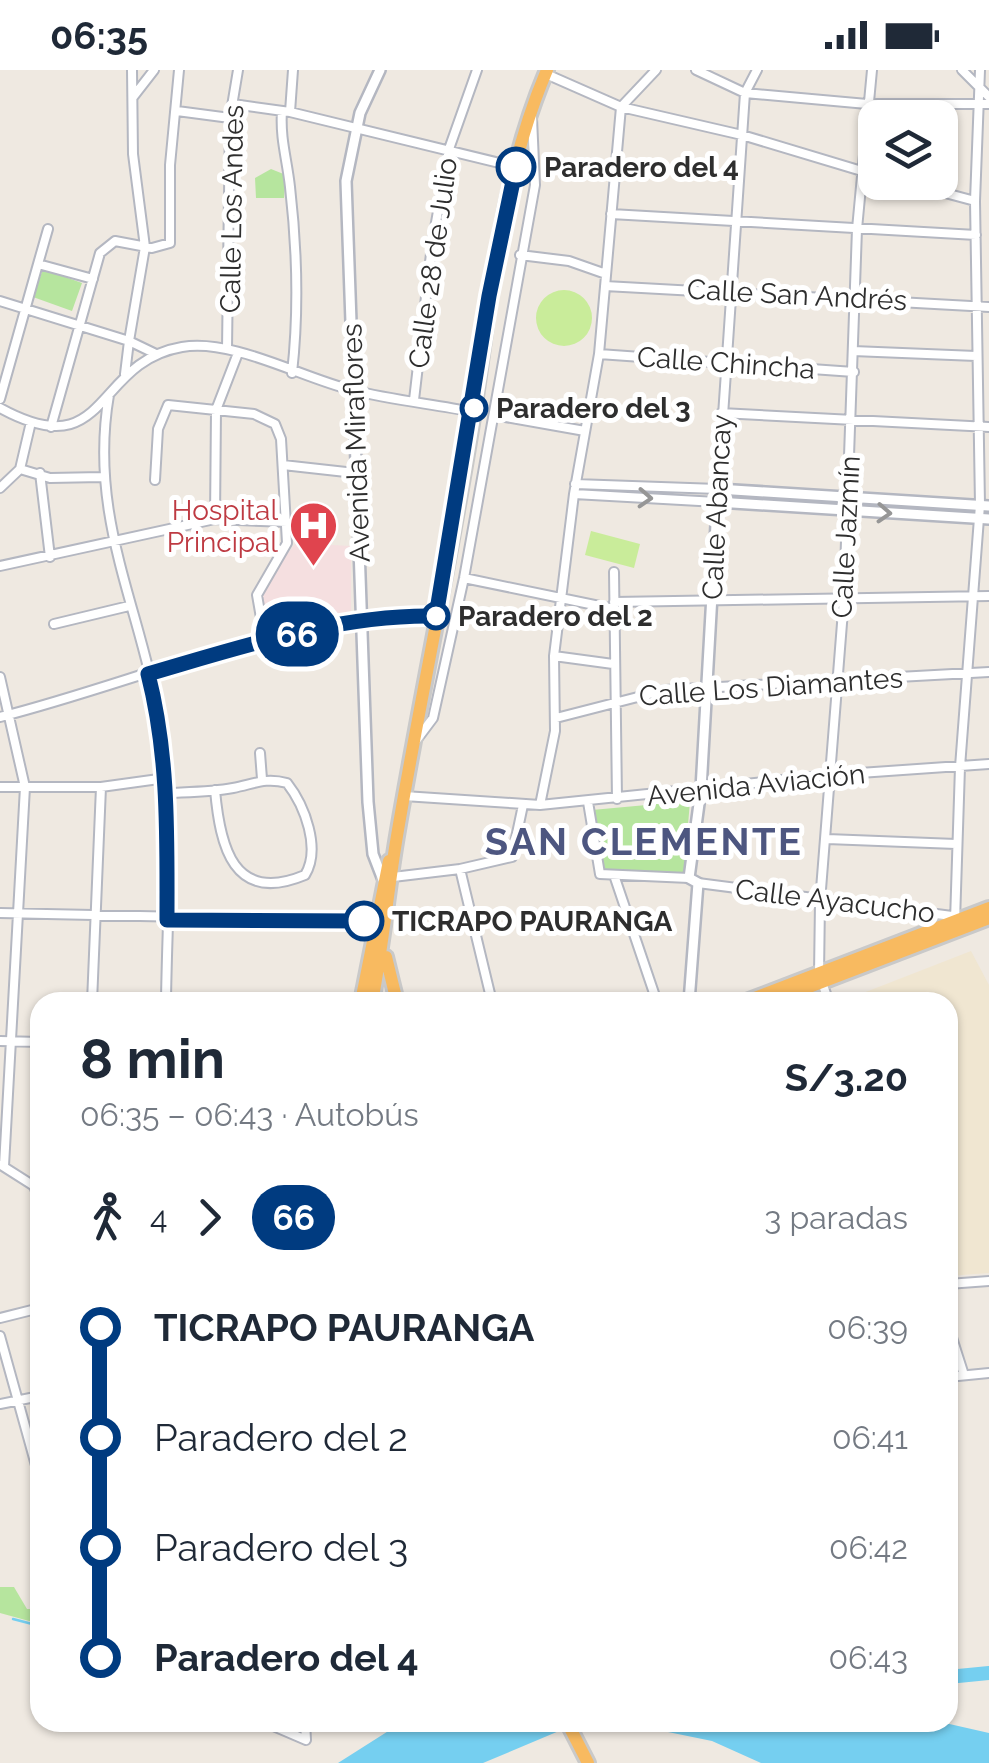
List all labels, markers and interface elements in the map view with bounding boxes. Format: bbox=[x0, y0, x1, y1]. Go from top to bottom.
text: 06:35 bbox=[50, 13, 148, 58]
map controls bbox=[858, 100, 958, 200]
button: layers bbox=[858, 100, 958, 200]
street label: Calle Los Andes bbox=[214, 105, 250, 313]
marker: Paradero del 4 bbox=[497, 148, 535, 186]
place label: Paradero del 4 bbox=[544, 151, 739, 184]
street label: Calle 28 de Julio bbox=[402, 156, 464, 370]
street label: Calle San Andrés bbox=[686, 273, 908, 317]
street label: Avenida Miraflores bbox=[335, 323, 377, 563]
street label: Calle Chincha bbox=[636, 340, 816, 386]
place label: Paradero del 3 bbox=[496, 392, 691, 425]
marker: Paradero del 3 bbox=[461, 395, 487, 421]
street label: Calle Abancay bbox=[696, 413, 738, 601]
street label: Calle Jazmín bbox=[825, 455, 867, 619]
one-way arrow bbox=[638, 487, 654, 508]
place label: Hospital Principal bbox=[167, 494, 278, 559]
hospital icon: Hospital Principal bbox=[287, 500, 339, 568]
one-way arrow bbox=[877, 502, 893, 523]
place label: Paradero del 2 bbox=[458, 600, 653, 633]
line badge: 66 bbox=[252, 602, 342, 666]
marker: Paradero del 2 bbox=[423, 603, 449, 629]
text: 66 bbox=[276, 614, 318, 655]
street label: Calle Los Diamantes bbox=[638, 661, 904, 713]
street label: Avenida Aviación bbox=[645, 757, 867, 813]
district label: SAN CLEMENTE bbox=[485, 819, 803, 864]
street label: Calle Ayacucho bbox=[733, 872, 937, 930]
marker: TICRAPO PAURANGA bbox=[345, 902, 383, 940]
place label: TICRAPO PAURANGA bbox=[392, 905, 672, 938]
text: 8 min bbox=[80, 1026, 225, 1091]
text: S/3.20 bbox=[785, 1055, 908, 1100]
text: 06:35 – 06:43 · Autobús bbox=[80, 1096, 419, 1133]
icon: walk bbox=[80, 1190, 135, 1245]
icon: forward bbox=[182, 1190, 237, 1245]
text: 66 bbox=[272, 1197, 315, 1238]
text: 4 bbox=[150, 1199, 167, 1236]
text: 3 paradas bbox=[764, 1199, 908, 1236]
text: TICRAPO PAURANGA bbox=[154, 1305, 534, 1350]
text: 06:39 bbox=[827, 1309, 908, 1346]
text: Paradero del 2 bbox=[154, 1415, 408, 1460]
text: 06:41 bbox=[832, 1419, 908, 1456]
text: Paradero del 3 bbox=[154, 1525, 408, 1570]
text: 06:42 bbox=[829, 1529, 908, 1566]
text: Paradero del 4 bbox=[154, 1635, 419, 1680]
text: 06:43 bbox=[829, 1639, 908, 1676]

